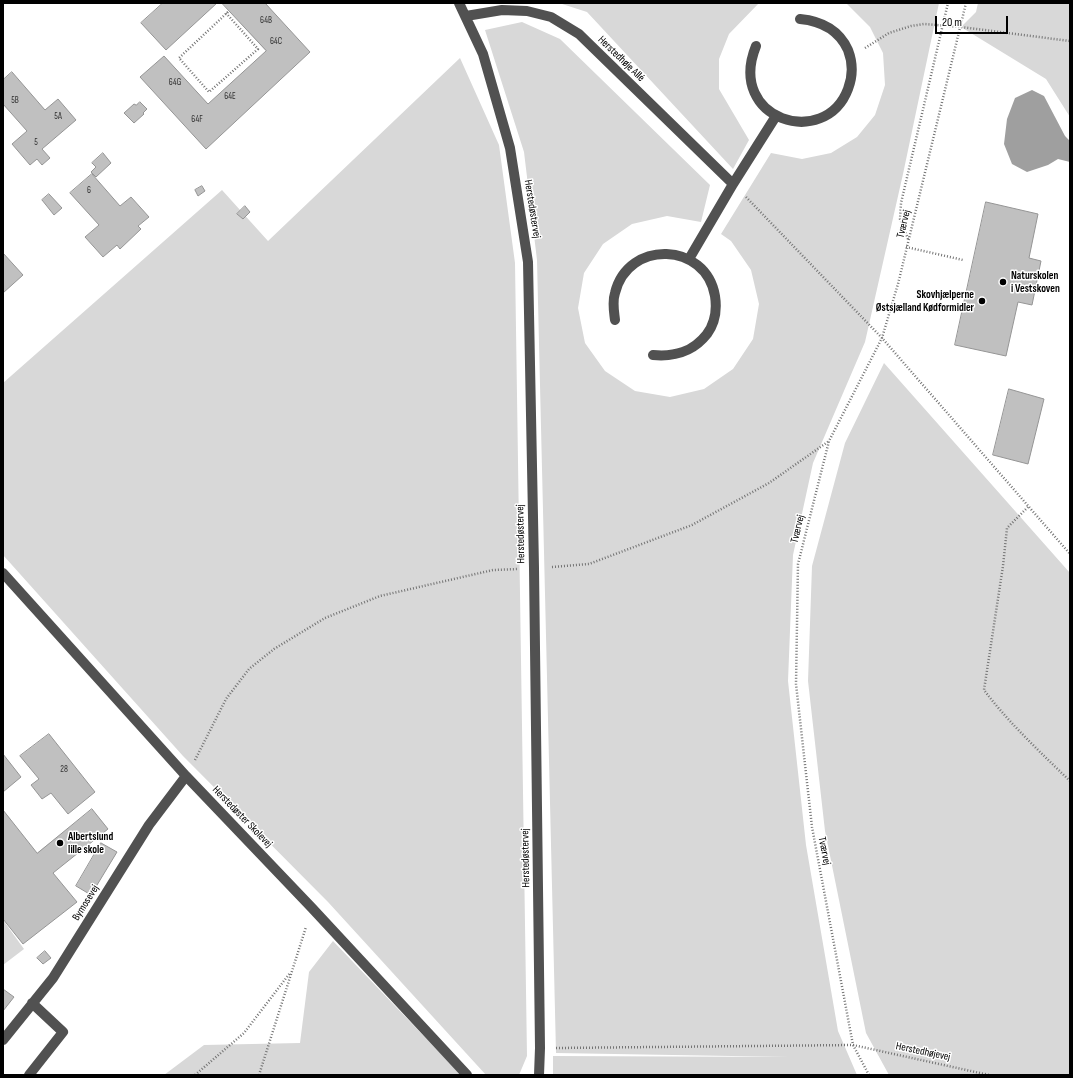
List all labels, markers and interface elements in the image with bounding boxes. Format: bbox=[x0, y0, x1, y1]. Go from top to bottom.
scale bar bbox=[937, 8, 1010, 34]
text: 20 m bbox=[942, 15, 962, 30]
house number: 64B bbox=[260, 16, 272, 26]
street label: Herstedhøje Allé bbox=[595, 33, 647, 85]
house number: 64C bbox=[270, 37, 282, 47]
house number: 64G bbox=[169, 78, 181, 88]
house number: 64E bbox=[224, 92, 236, 102]
house number: 5B bbox=[11, 96, 19, 106]
house number: 5A bbox=[54, 112, 62, 122]
house number: 64F bbox=[191, 115, 203, 125]
house number: 5 bbox=[34, 138, 38, 148]
street label: Herstedøstervej bbox=[521, 179, 543, 239]
house number: 6 bbox=[87, 186, 91, 196]
street label: Tværvej bbox=[894, 209, 914, 239]
place label: Naturskolen i Vestskoven bbox=[1011, 269, 1060, 295]
marker: Naturskolen i Vestskoven bbox=[998, 277, 1008, 287]
place label: Skovhjælperne Østsjælland Kødformidler bbox=[876, 288, 974, 314]
marker: Skovhjælperne Østsjælland Kødformidler bbox=[977, 296, 987, 306]
street label: Herstedøstervej bbox=[514, 504, 528, 564]
street label: Tværvej bbox=[788, 514, 808, 544]
house number: 28 bbox=[60, 765, 68, 775]
street label: Herstedøster Skolevej bbox=[209, 783, 275, 851]
street label: Herstedøstervej bbox=[519, 828, 533, 888]
place label: Albertslund lille skole bbox=[68, 830, 113, 856]
street label: Tværvej bbox=[815, 836, 833, 866]
marker: Albertslund lille skole bbox=[55, 838, 65, 848]
street label: Bymosevej bbox=[70, 883, 102, 923]
street label: Herstedhøjevej bbox=[895, 1040, 951, 1064]

